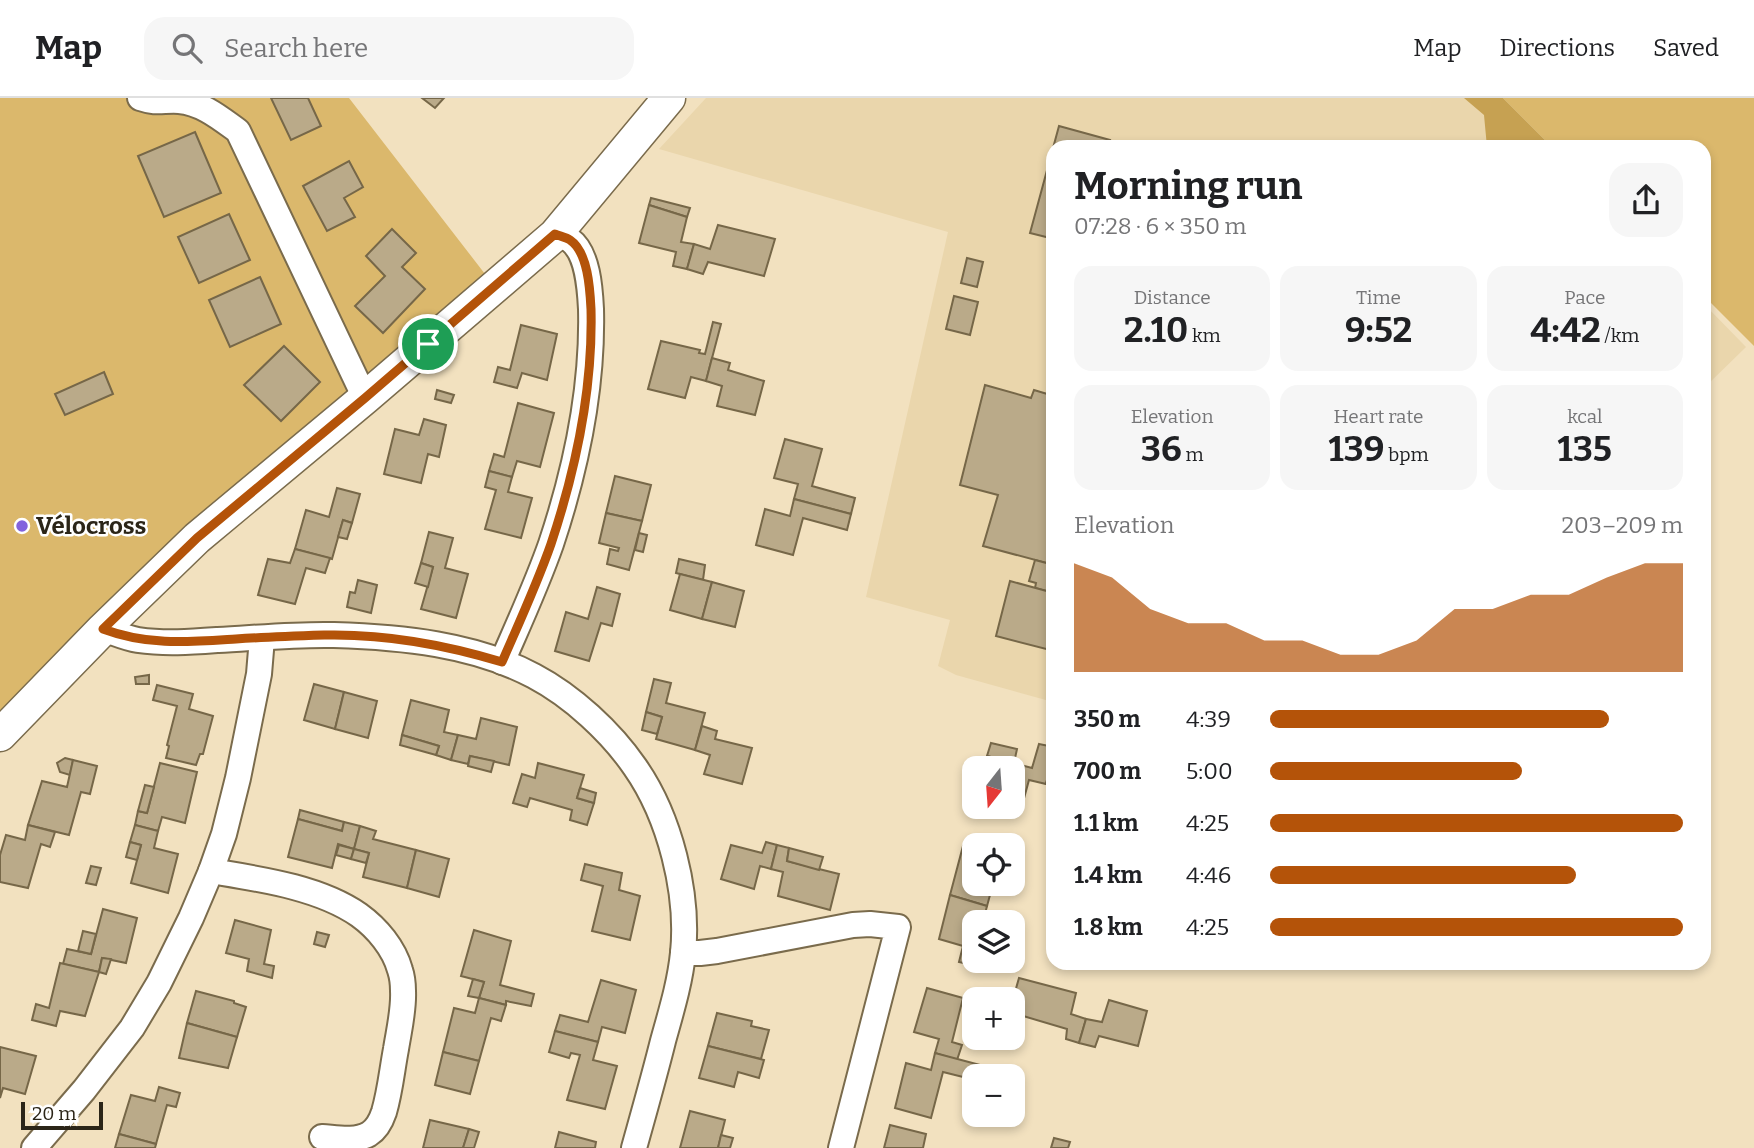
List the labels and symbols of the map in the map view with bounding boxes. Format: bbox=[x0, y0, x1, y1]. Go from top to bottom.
pin bbox=[398, 314, 458, 374]
place label: Vélocross bbox=[36, 512, 147, 540]
marker: Vélocross bbox=[14, 518, 30, 534]
north arrow bbox=[962, 756, 1026, 819]
scale bar bbox=[21, 1099, 103, 1131]

